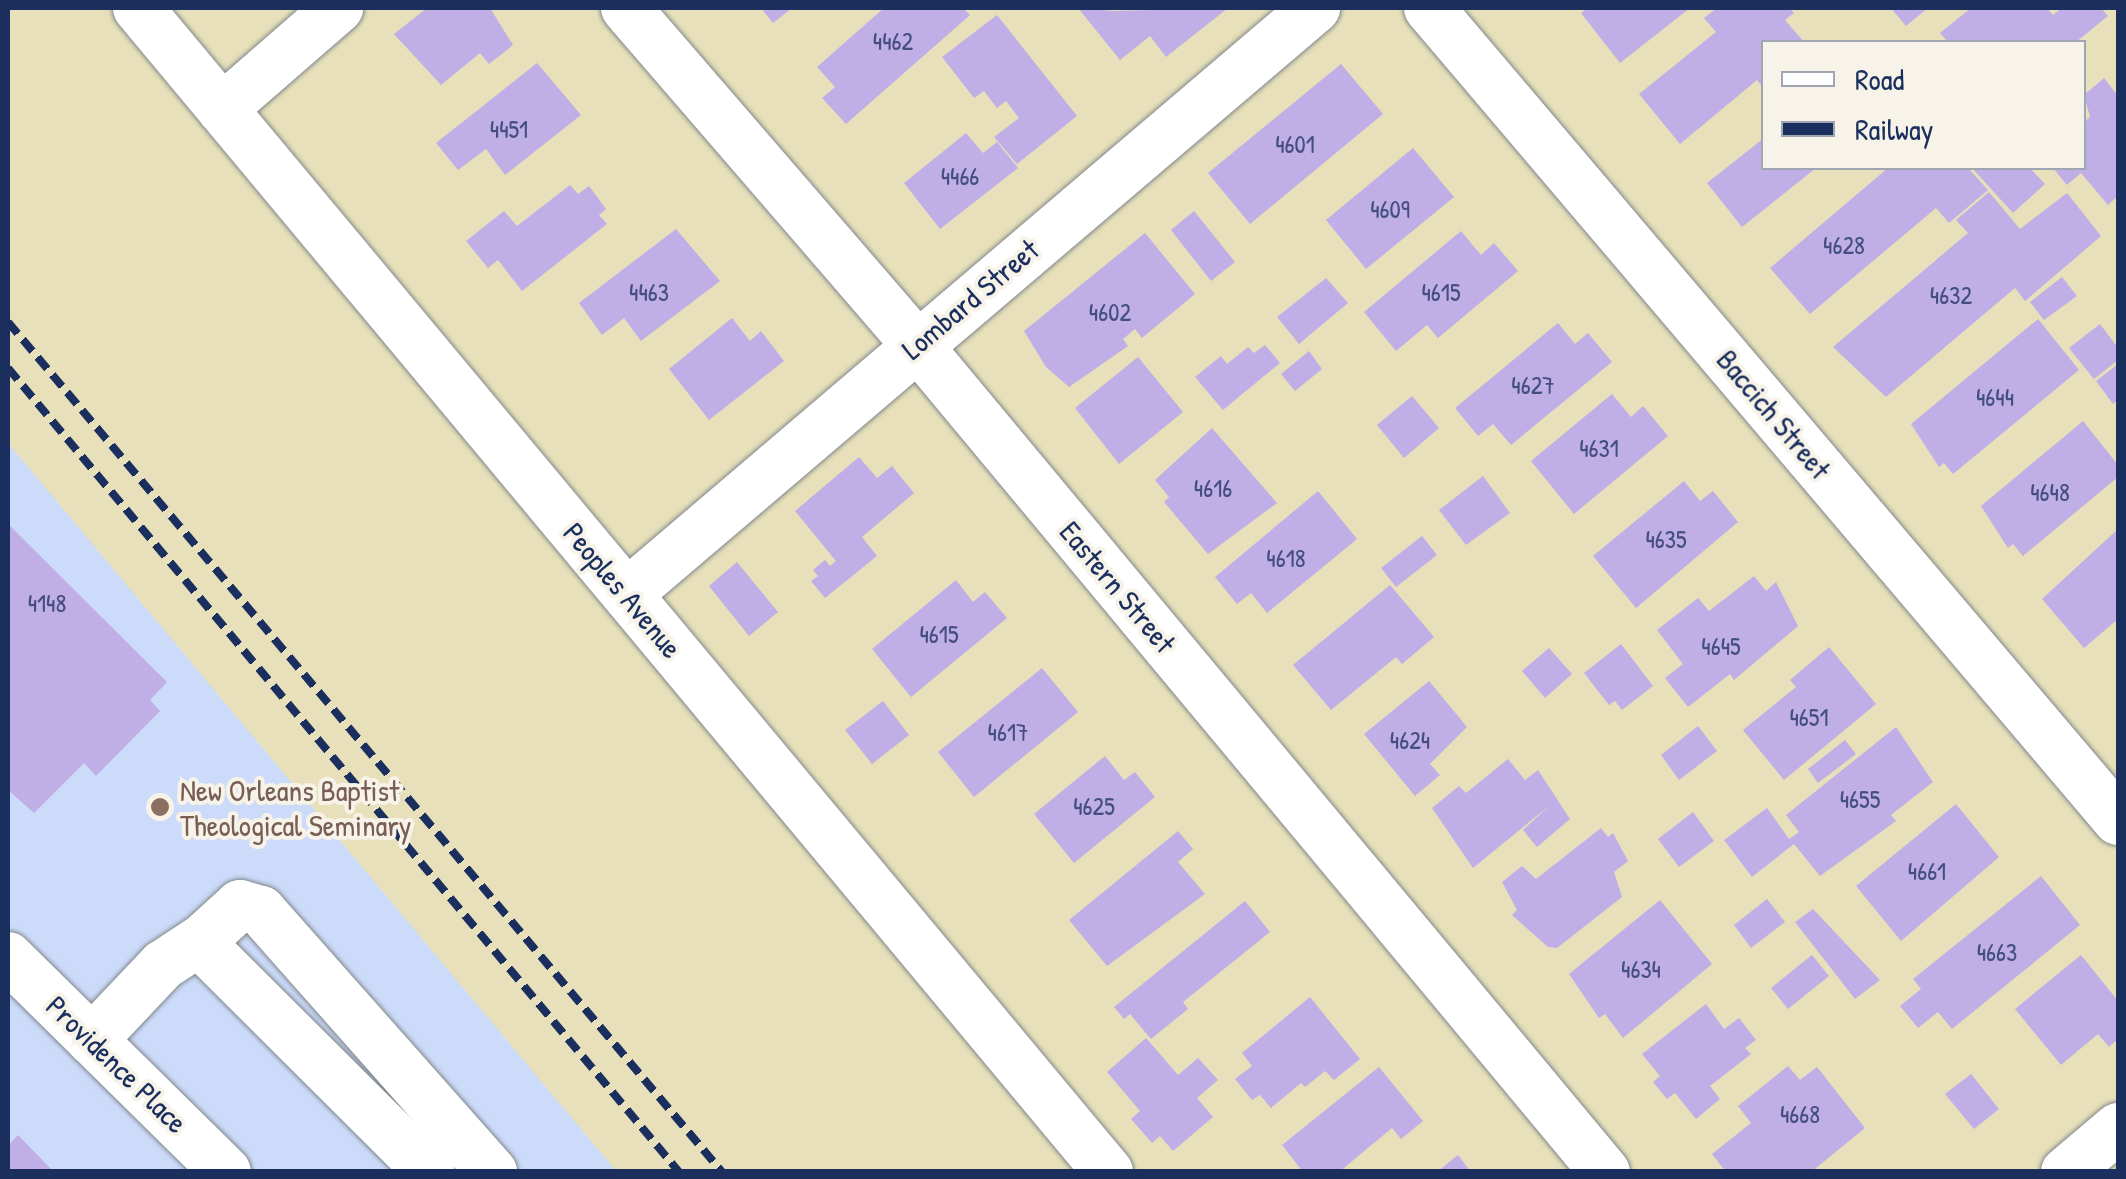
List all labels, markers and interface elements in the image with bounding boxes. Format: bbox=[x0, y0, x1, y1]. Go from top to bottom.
house number: 4462 bbox=[873, 26, 913, 56]
legend bbox=[1761, 40, 2086, 170]
text: Road bbox=[1855, 59, 1904, 99]
text: Railway bbox=[1855, 109, 1933, 149]
house number: 4451 bbox=[490, 114, 528, 144]
house number: 4601 bbox=[1275, 129, 1315, 159]
house number: 4466 bbox=[941, 161, 979, 191]
house number: 4609 bbox=[1370, 194, 1410, 224]
house number: 4628 bbox=[1823, 230, 1865, 260]
street label: Lombard Street bbox=[894, 231, 1046, 367]
house number: 4463 bbox=[629, 277, 669, 307]
house number: 4615 bbox=[1422, 277, 1460, 307]
house number: 4632 bbox=[1930, 280, 1972, 310]
house number: 4602 bbox=[1089, 297, 1131, 327]
street label: Baccich Street bbox=[1709, 342, 1839, 486]
house number: 4627 bbox=[1511, 370, 1555, 400]
house number: 4644 bbox=[1976, 382, 2014, 412]
house number: 4631 bbox=[1579, 433, 1619, 463]
house number: 4616 bbox=[1194, 473, 1232, 503]
house number: 4648 bbox=[2030, 477, 2070, 507]
street label: Eastern Street bbox=[1053, 514, 1183, 660]
street label: Peoples Avenue bbox=[556, 515, 690, 665]
house number: 4635 bbox=[1645, 524, 1687, 554]
house number: 4618 bbox=[1266, 543, 1306, 573]
house number: 4148 bbox=[28, 588, 66, 618]
house number: 4615 bbox=[920, 619, 958, 649]
house number: 4645 bbox=[1701, 631, 1741, 661]
house number: 4651 bbox=[1790, 702, 1828, 732]
house number: 4617 bbox=[988, 717, 1028, 747]
house number: 4624 bbox=[1390, 725, 1430, 755]
place label: New Orleans Baptist Theological Seminary bbox=[180, 772, 411, 842]
house number: 4655 bbox=[1840, 784, 1880, 814]
house number: 4625 bbox=[1073, 791, 1115, 821]
marker: New Orleans Baptist Theological Seminary bbox=[149, 796, 171, 818]
house number: 4661 bbox=[1908, 856, 1946, 886]
house number: 4663 bbox=[1977, 937, 2017, 967]
house number: 4634 bbox=[1621, 954, 1661, 984]
street label: Providence Place bbox=[39, 988, 195, 1140]
house number: 4668 bbox=[1780, 1099, 1820, 1129]

